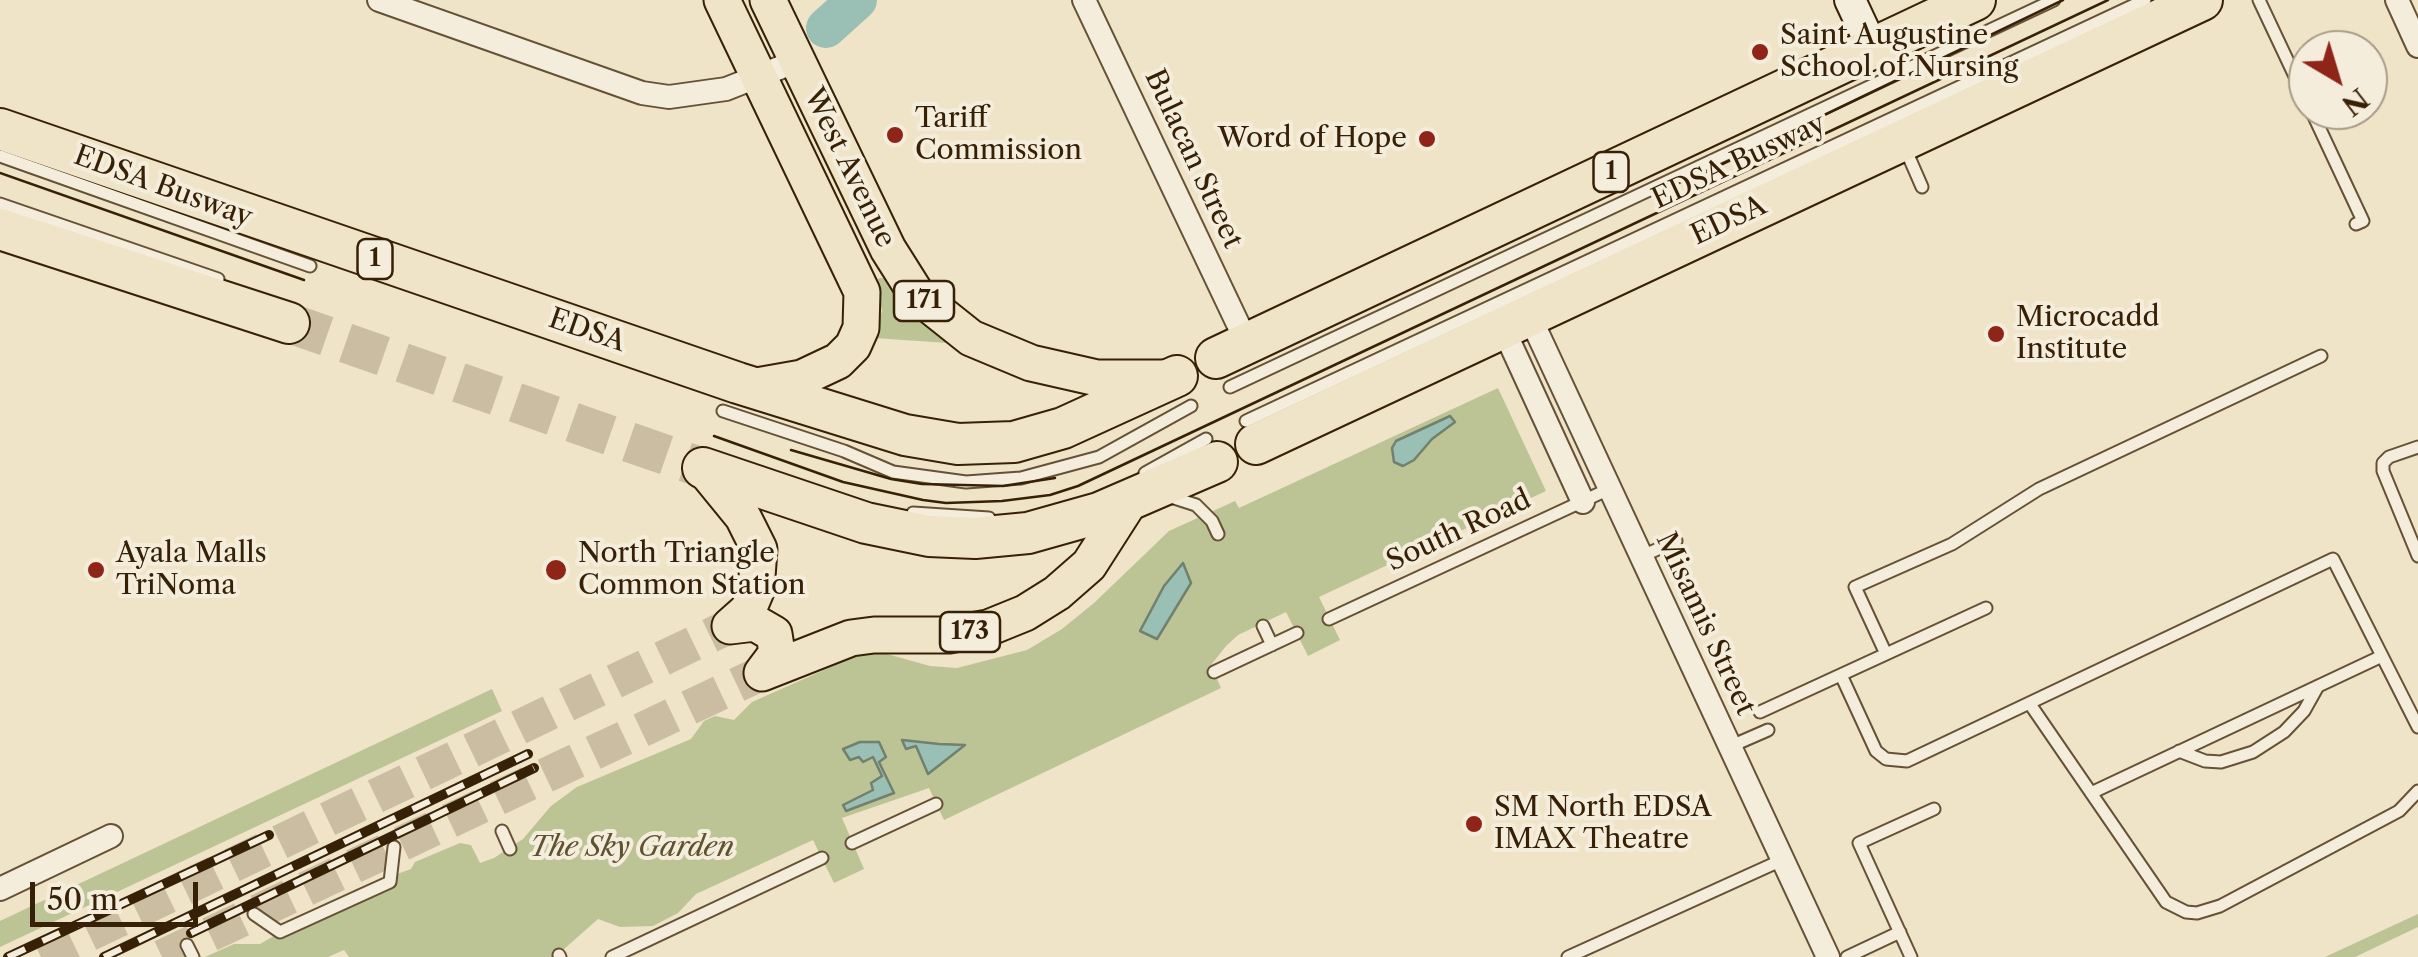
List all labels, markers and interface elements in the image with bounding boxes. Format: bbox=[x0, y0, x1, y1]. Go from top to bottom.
place label: Saint Augustine School of Nursing bbox=[1780, 19, 2018, 85]
north arrow bbox=[2288, 30, 2388, 130]
marker: Saint Augustine School of Nursing bbox=[1749, 41, 1771, 63]
street label: Bulacan Street bbox=[1137, 64, 1249, 254]
text: N bbox=[2335, 81, 2375, 123]
street label: West Avenue bbox=[796, 83, 902, 253]
place label: Tariff Commission bbox=[915, 102, 1082, 168]
street label: EDSA Busway bbox=[1647, 107, 1831, 217]
place label: Word of Hope bbox=[1218, 122, 1407, 156]
marker: Tariff Commission bbox=[884, 124, 906, 146]
marker: Word of Hope bbox=[1416, 128, 1438, 150]
street label: EDSA Busway bbox=[69, 139, 257, 235]
road number: 1 bbox=[1594, 152, 1628, 192]
street label: EDSA bbox=[1686, 189, 1772, 253]
road number: 1 bbox=[358, 239, 392, 279]
road number: 171 bbox=[894, 281, 954, 321]
place label: Microcadd Institute bbox=[2016, 301, 2160, 367]
street label: EDSA bbox=[544, 302, 630, 360]
marker: Microcadd Institute bbox=[1985, 323, 2007, 345]
street label: South Road bbox=[1382, 483, 1536, 579]
street label: Misamis Street bbox=[1648, 527, 1762, 721]
place label: Ayala Malls TriNoma bbox=[116, 537, 267, 603]
place label: North Triangle Common Station bbox=[578, 537, 806, 603]
marker: North Triangle Common Station bbox=[543, 557, 569, 583]
marker: Ayala Malls TriNoma bbox=[85, 559, 107, 581]
road number: 173 bbox=[940, 612, 1000, 652]
place label: SM North EDSA IMAX Theatre bbox=[1494, 791, 1712, 857]
marker: SM North EDSA IMAX Theatre bbox=[1463, 813, 1485, 835]
park label: The Sky Garden bbox=[530, 831, 734, 865]
scale bar bbox=[35, 862, 202, 924]
text: 50 m bbox=[47, 881, 118, 918]

